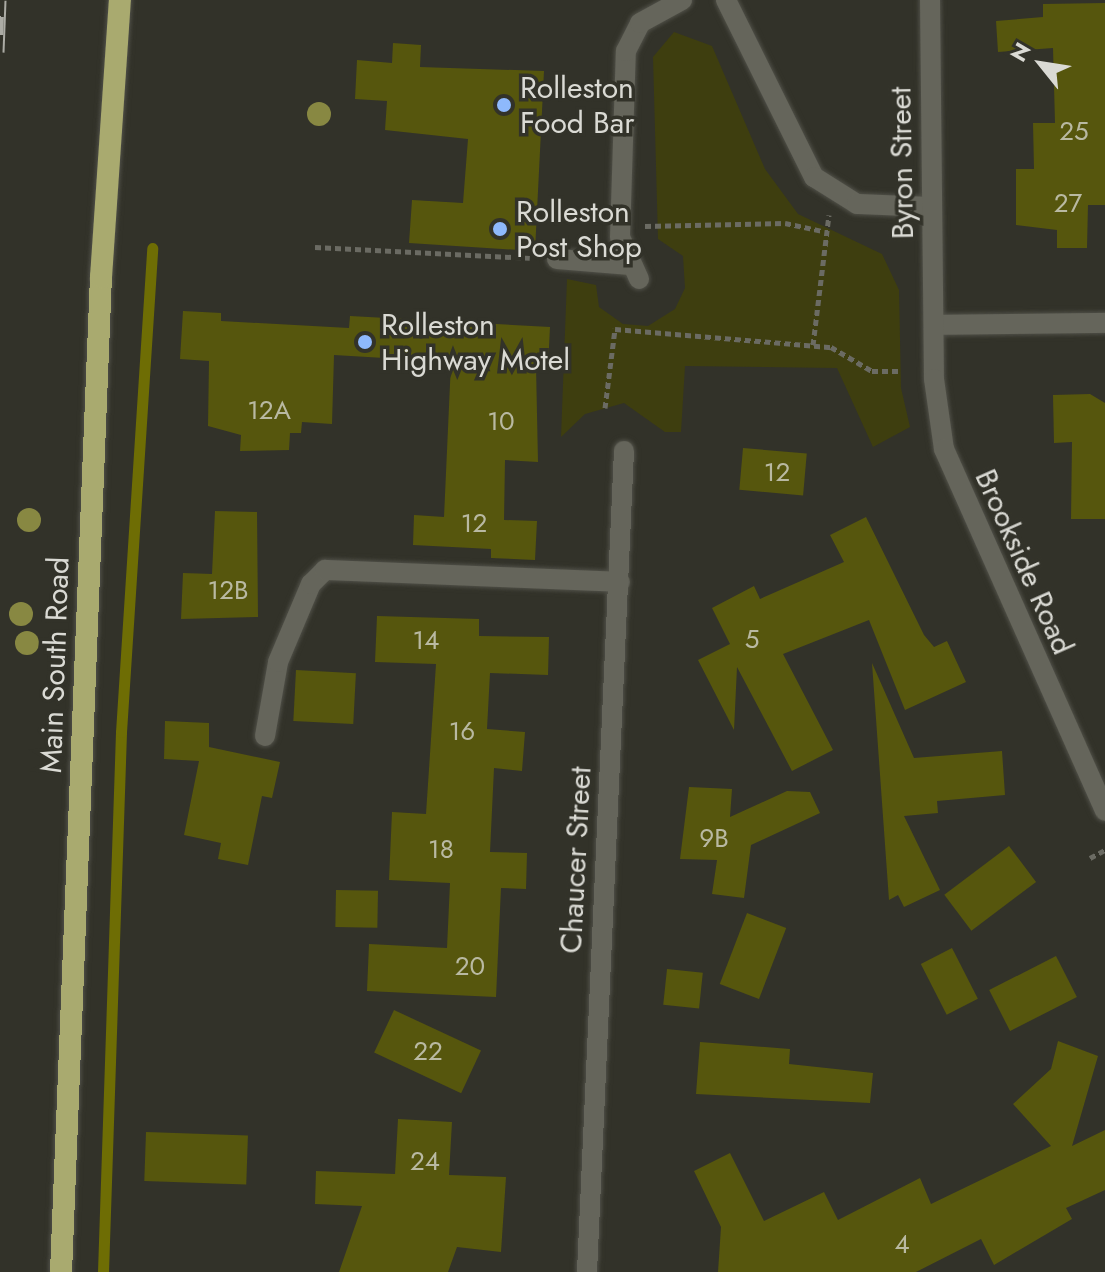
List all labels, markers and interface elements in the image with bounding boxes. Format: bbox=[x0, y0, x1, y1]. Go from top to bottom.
north arrow bbox=[1001, 24, 1081, 104]
text: N bbox=[1002, 36, 1038, 68]
place label: Rolleston Food Bar bbox=[520, 70, 634, 140]
street label: Byron Street bbox=[883, 86, 921, 240]
marker: Rolleston Food Bar bbox=[495, 96, 513, 114]
house number: 25 bbox=[1059, 116, 1089, 148]
house number: 27 bbox=[1054, 188, 1082, 220]
place label: Rolleston Post Shop bbox=[516, 194, 642, 264]
marker: Rolleston Post Shop bbox=[491, 220, 509, 238]
place label: Rolleston Highway Motel bbox=[381, 307, 570, 378]
marker: Rolleston Highway Motel bbox=[356, 333, 374, 351]
house number: 12A bbox=[247, 395, 291, 427]
house number: 10 bbox=[487, 406, 515, 438]
house number: 12 bbox=[764, 457, 790, 489]
street label: Brookside Road bbox=[967, 464, 1081, 660]
house number: 12 bbox=[461, 508, 487, 540]
street label: Main South Road bbox=[33, 556, 77, 774]
house number: 12B bbox=[207, 575, 249, 607]
house number: 5 bbox=[745, 624, 759, 656]
house number: 14 bbox=[413, 625, 439, 657]
house number: 16 bbox=[449, 716, 475, 748]
street label: Chaucer Street bbox=[553, 766, 599, 954]
house number: 9B bbox=[699, 823, 729, 855]
house number: 18 bbox=[428, 834, 454, 866]
house number: 20 bbox=[455, 951, 485, 983]
house number: 22 bbox=[413, 1036, 443, 1068]
house number: 24 bbox=[410, 1146, 440, 1178]
house number: 4 bbox=[894, 1229, 910, 1261]

